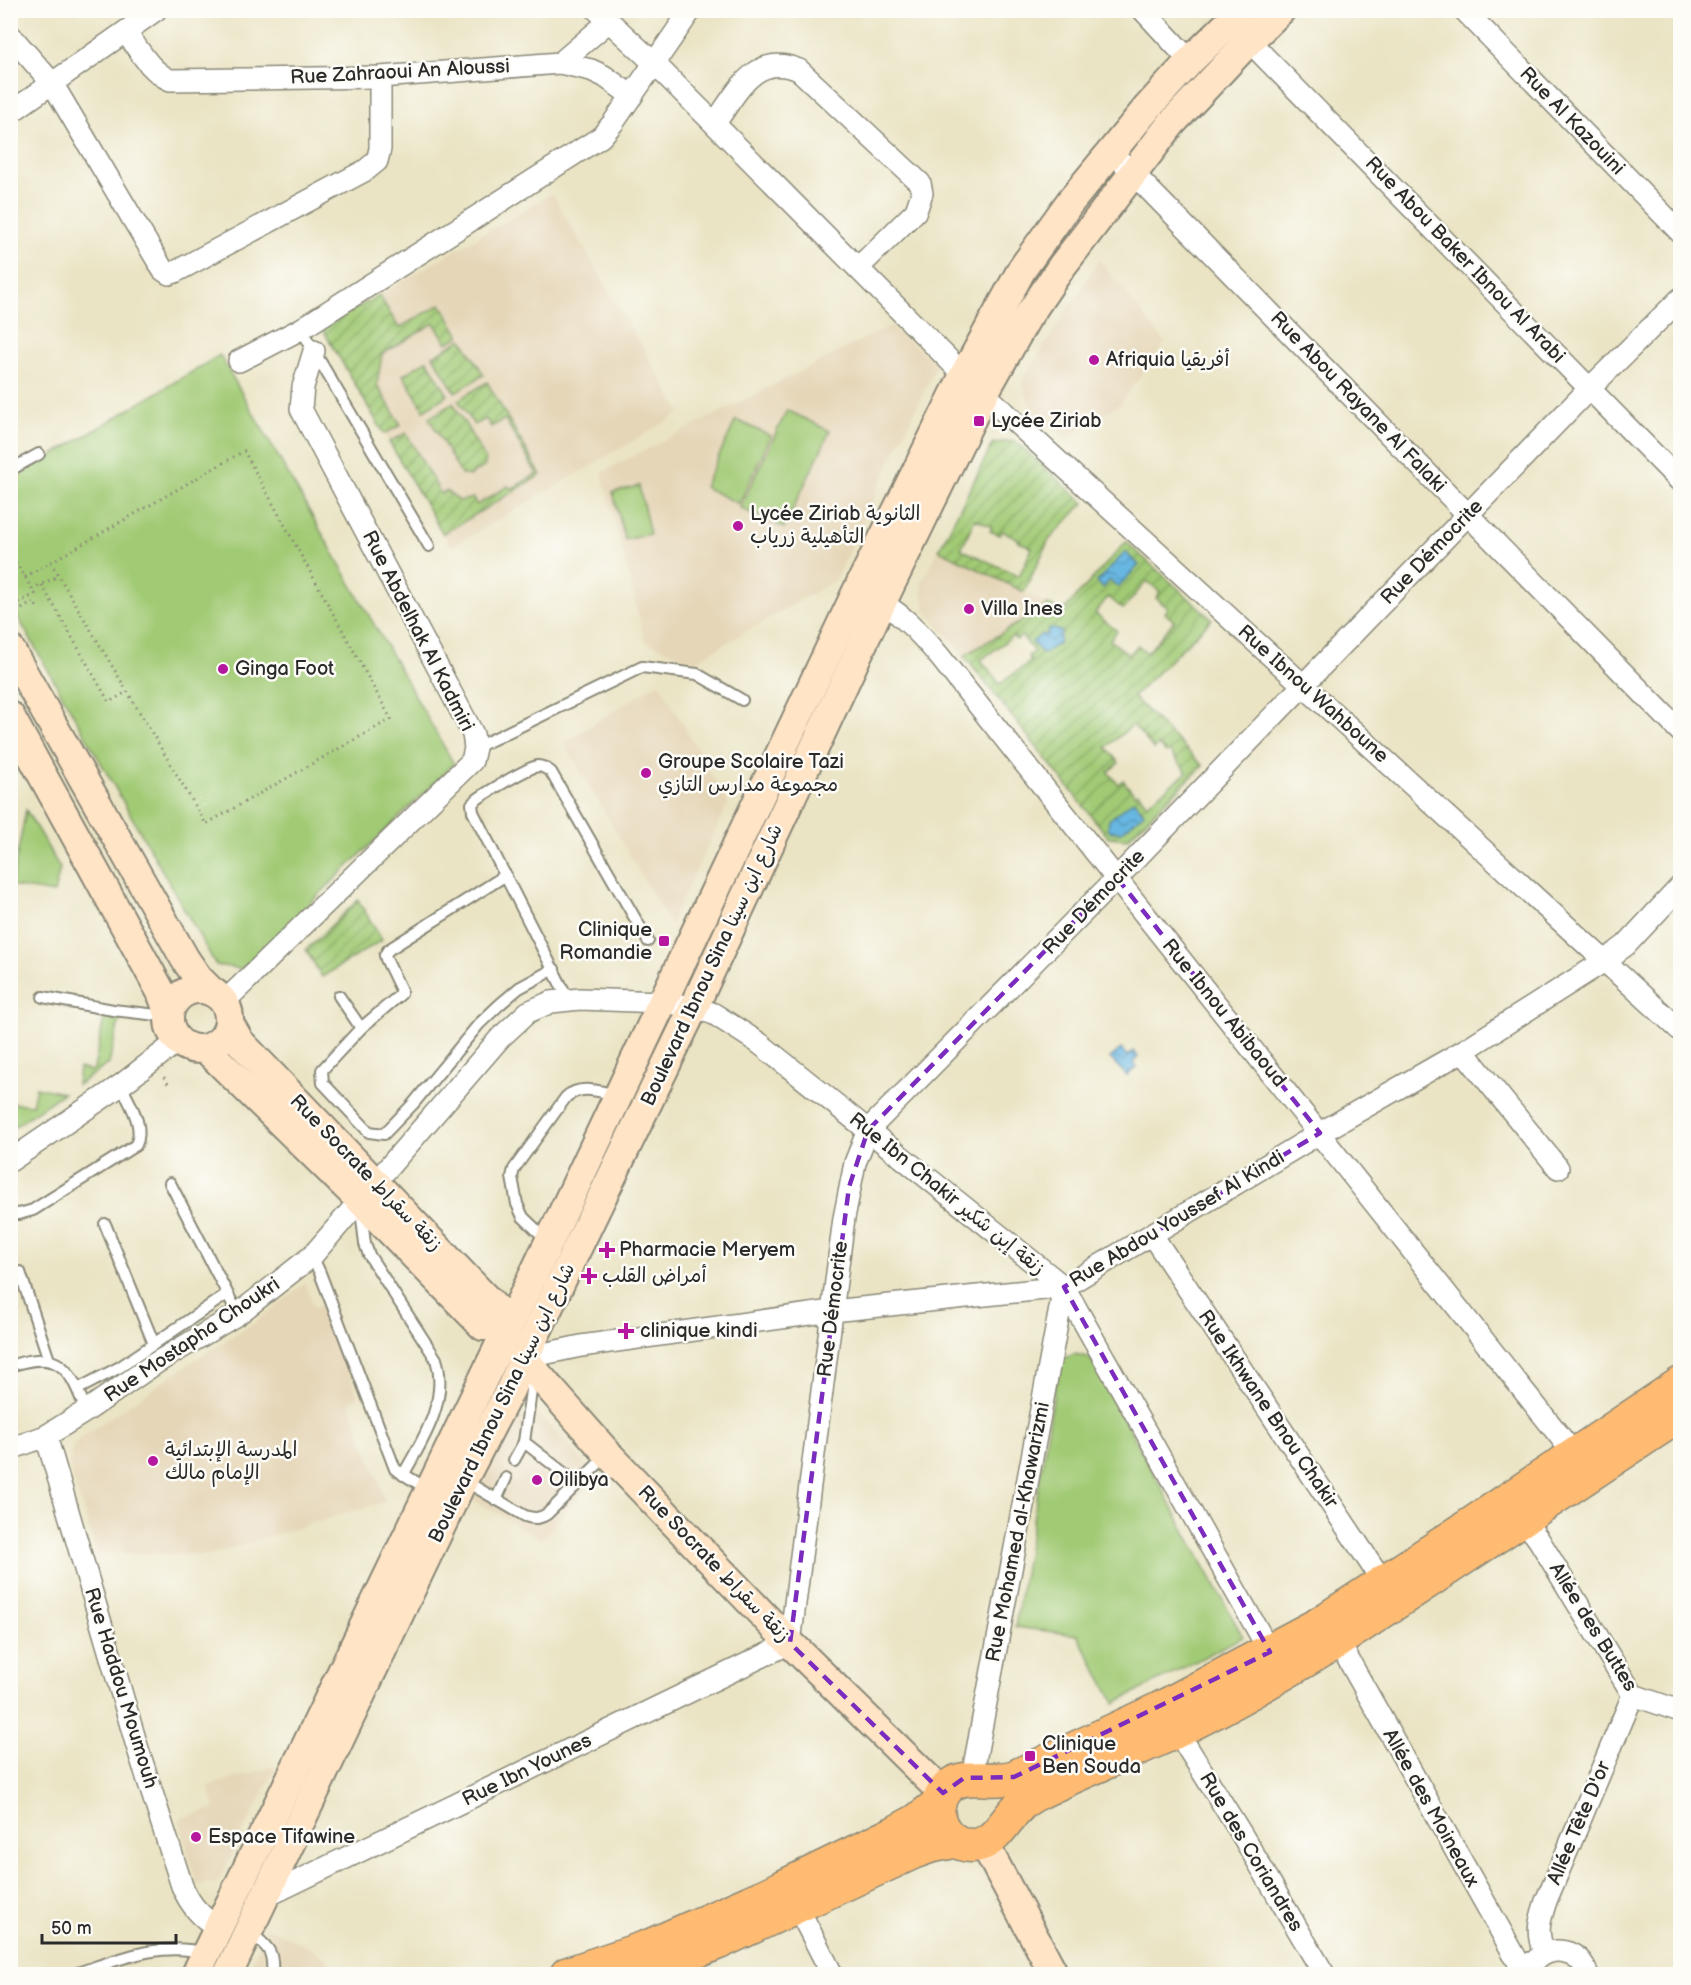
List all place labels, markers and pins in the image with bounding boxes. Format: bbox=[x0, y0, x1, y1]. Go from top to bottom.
place label: Afriquia أفريقيا bbox=[1106, 348, 1229, 372]
marker: Afriquia أفريقيا bbox=[1087, 353, 1101, 367]
place label: Lycée Ziriab bbox=[991, 409, 1102, 433]
marker: Lycée Ziriab bbox=[972, 414, 986, 428]
place label: Lycée Ziriab الثانوية التأهيلية زرياب bbox=[750, 502, 920, 549]
marker: Lycée Ziriab الثانوية التأهيلية زرياب bbox=[731, 519, 745, 533]
place label: Villa Ines bbox=[981, 597, 1063, 621]
marker: Villa Ines bbox=[962, 602, 976, 616]
place label: Ginga Foot bbox=[235, 657, 334, 681]
marker: Ginga Foot bbox=[216, 662, 230, 676]
place label: Groupe Scolaire Tazi مجموعة مدارس التازي bbox=[658, 750, 844, 799]
marker: Groupe Scolaire Tazi مجموعة مدارس التازي bbox=[639, 766, 653, 780]
place label: Clinique Romandie bbox=[559, 918, 652, 965]
marker: Clinique Romandie bbox=[657, 934, 671, 948]
place label: Pharmacie Meryem bbox=[619, 1238, 795, 1262]
marker: Pharmacie Meryem bbox=[600, 1243, 614, 1257]
place label: أمراض القلب bbox=[602, 1264, 706, 1288]
marker: أمراض القلب bbox=[580, 1267, 598, 1285]
place label: clinique kindi bbox=[640, 1319, 758, 1343]
marker: clinique kindi bbox=[617, 1322, 635, 1340]
place label: المدرسة الإبتدائية الإمام مالك bbox=[165, 1438, 298, 1487]
marker: المدرسة الإبتدائية الإمام مالك bbox=[146, 1454, 160, 1468]
place label: Oilibya bbox=[549, 1468, 609, 1492]
marker: Oilibya bbox=[530, 1473, 544, 1487]
place label: Clinique Ben Souda bbox=[1042, 1732, 1141, 1779]
marker: Clinique Ben Souda bbox=[1023, 1749, 1037, 1763]
place label: Espace Tifawine bbox=[208, 1825, 355, 1849]
marker: Espace Tifawine bbox=[189, 1830, 203, 1844]

